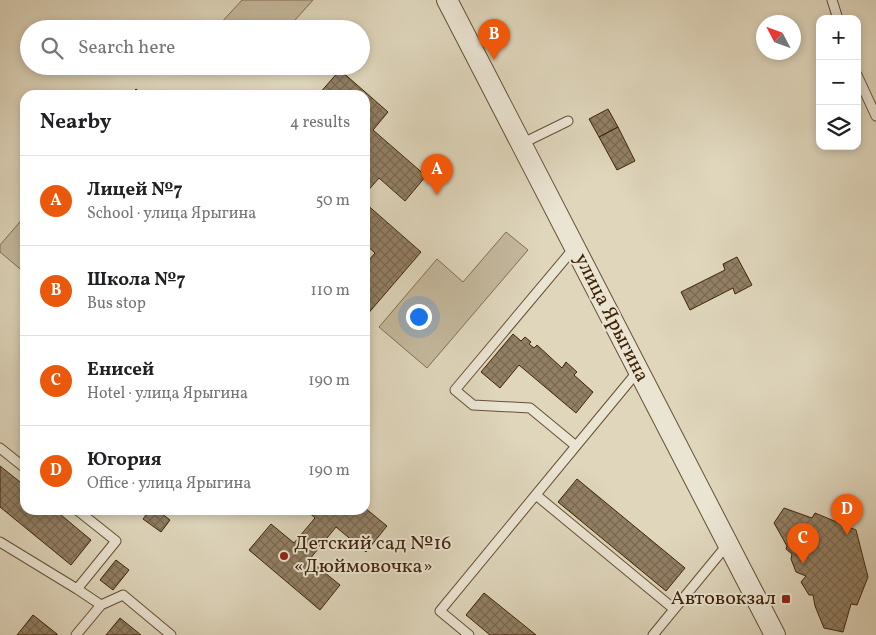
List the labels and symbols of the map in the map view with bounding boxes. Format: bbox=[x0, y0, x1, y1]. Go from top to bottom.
north arrow bbox=[756, 15, 801, 60]
pin: B bbox=[478, 19, 510, 60]
pin: A bbox=[421, 154, 453, 195]
street label: улица Ярыгина bbox=[566, 249, 656, 387]
your location bbox=[406, 304, 432, 330]
pin: D bbox=[831, 494, 863, 535]
pin: C bbox=[787, 523, 819, 564]
place label: Детский сад №16 «Дюймовочка» bbox=[294, 530, 451, 581]
marker: Детский сад №16 «Дюймовочка» bbox=[278, 550, 290, 562]
place label: Автовокзал bbox=[671, 585, 776, 613]
marker: Автовокзал bbox=[780, 593, 792, 605]

